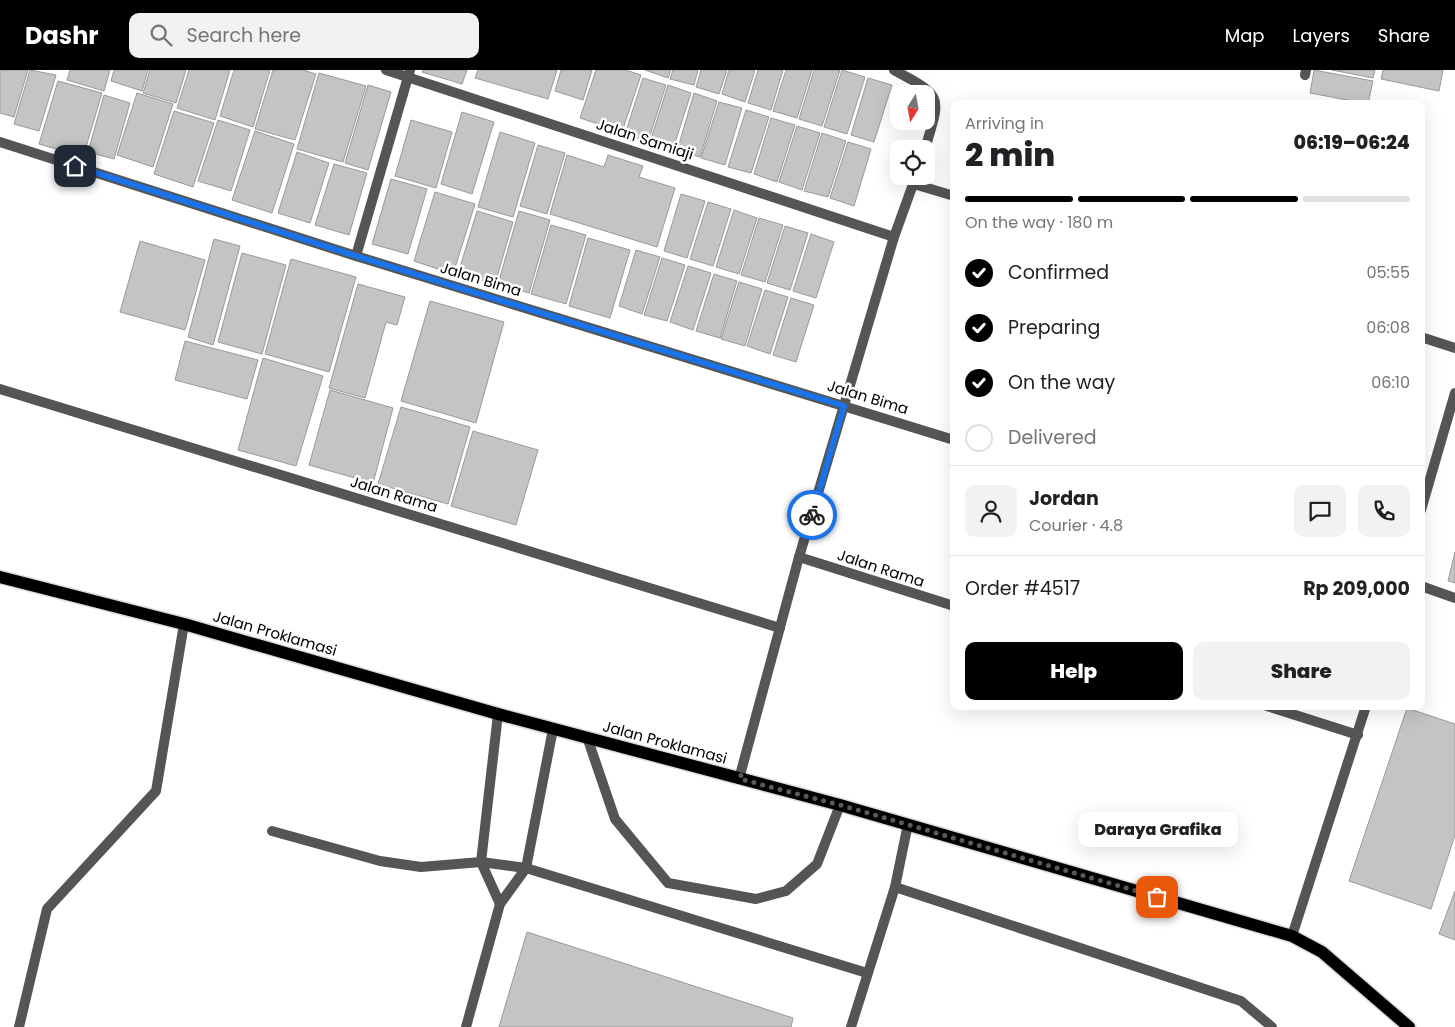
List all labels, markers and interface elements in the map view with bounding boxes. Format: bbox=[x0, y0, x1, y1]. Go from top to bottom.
search box bbox=[129, 13, 479, 58]
text: Dashr bbox=[25, 19, 99, 52]
icon: search bbox=[147, 21, 175, 49]
text: Search here bbox=[187, 22, 301, 49]
text: Map bbox=[1225, 23, 1265, 48]
text: Layers bbox=[1293, 23, 1350, 48]
text: Share bbox=[1378, 23, 1430, 48]
north arrow bbox=[890, 85, 935, 130]
map controls bbox=[890, 85, 935, 185]
text: Arriving in bbox=[965, 112, 1044, 135]
street label: Jalan Samiaji bbox=[594, 113, 696, 165]
text: 06:19–06:24 bbox=[1294, 129, 1410, 156]
text: 2 min bbox=[965, 132, 1055, 177]
button: locate bbox=[890, 140, 935, 185]
pin bbox=[54, 145, 96, 187]
icon: home bbox=[61, 152, 89, 180]
text: On the way · 180 m bbox=[965, 211, 1113, 234]
street label: Jalan Bima bbox=[438, 257, 524, 301]
icon: check bbox=[965, 259, 993, 287]
text: Confirmed bbox=[1008, 259, 1109, 286]
text: 05:55 bbox=[1366, 261, 1410, 284]
icon: check bbox=[965, 314, 993, 342]
text: Preparing bbox=[1008, 314, 1100, 341]
text: 06:08 bbox=[1366, 316, 1410, 339]
icon: check bbox=[965, 369, 993, 397]
text: On the way bbox=[1008, 369, 1115, 396]
text: 06:10 bbox=[1371, 371, 1410, 394]
street label: Jalan Bima bbox=[825, 375, 911, 419]
text: Delivered bbox=[1008, 424, 1097, 451]
street label: Jalan Rama bbox=[348, 471, 440, 517]
button: person bbox=[965, 485, 1017, 537]
text: Jordan bbox=[1029, 485, 1099, 512]
button: chat bbox=[1294, 485, 1346, 537]
button: phone bbox=[1358, 485, 1410, 537]
courier bbox=[787, 490, 837, 540]
icon: bike bbox=[798, 501, 826, 529]
text: Courier · 4.8 bbox=[1029, 514, 1123, 537]
street label: Jalan Rama bbox=[835, 544, 927, 592]
text: Order #4517 bbox=[965, 575, 1080, 602]
text: Rp 209,000 bbox=[1303, 575, 1410, 602]
street label: Jalan Proklamasi bbox=[211, 605, 339, 661]
button: Help bbox=[965, 642, 1183, 700]
button: Share bbox=[1193, 642, 1410, 700]
street label: Jalan Proklamasi bbox=[600, 715, 730, 769]
callout: Daraya Grafika bbox=[1077, 812, 1237, 847]
text: Daraya Grafika bbox=[1094, 818, 1222, 841]
pin bbox=[1136, 876, 1178, 918]
icon: bag bbox=[1143, 883, 1171, 911]

